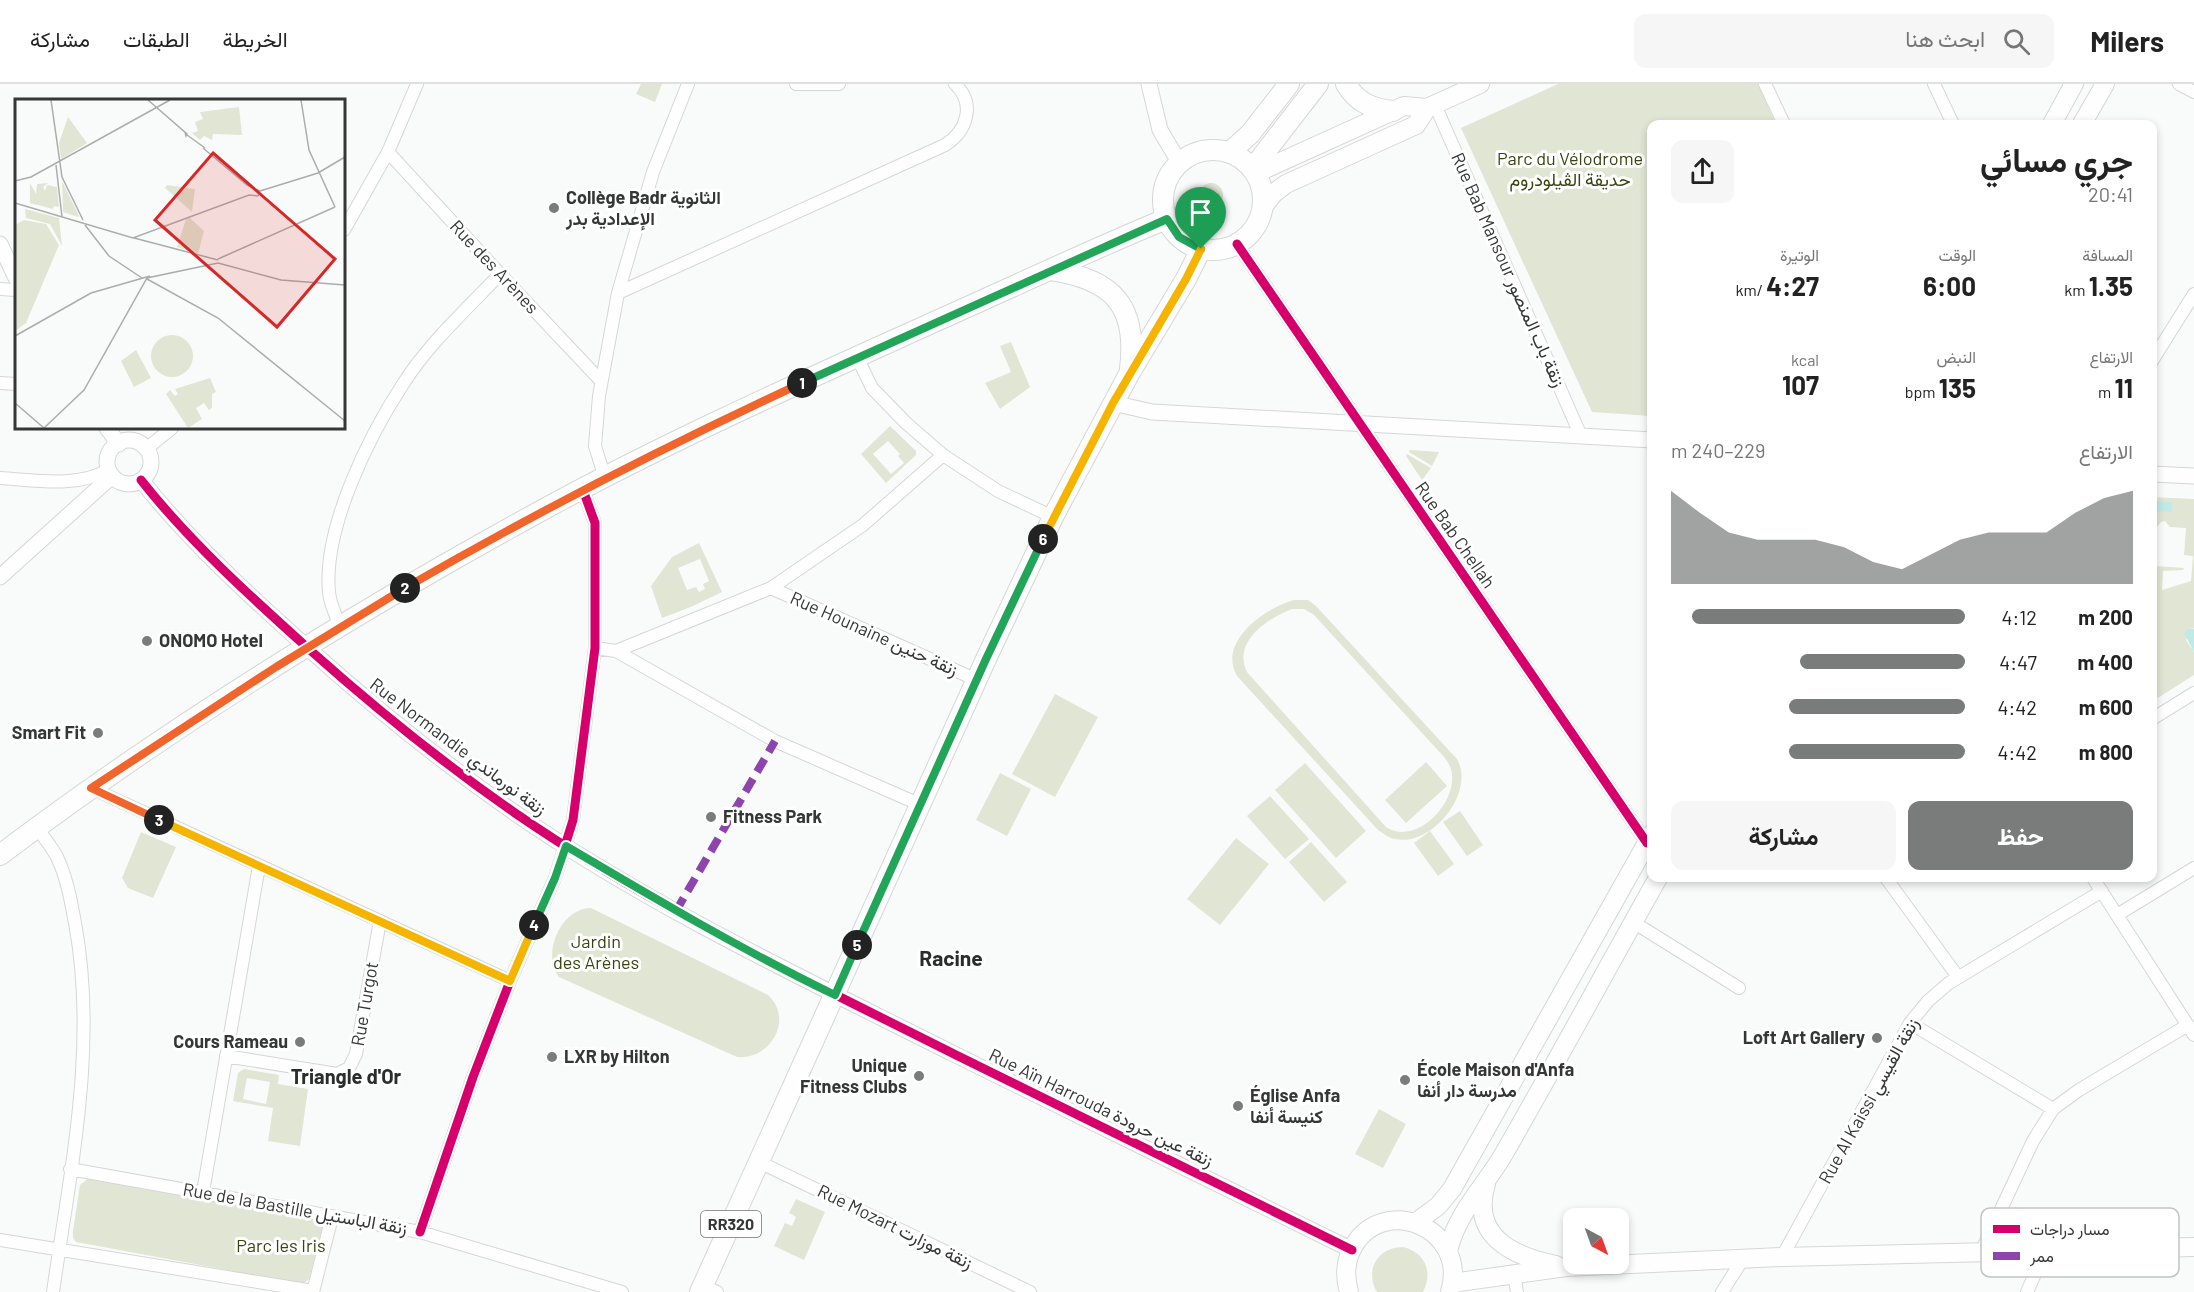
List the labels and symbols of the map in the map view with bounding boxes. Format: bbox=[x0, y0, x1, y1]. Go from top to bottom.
inset map bbox=[15, 99, 345, 429]
park label: Parc du Vélodrome حديقة الڤيلودروم bbox=[1497, 147, 1643, 192]
street label: Rue Bab Mansour زنقة باب المنصور bbox=[1446, 149, 1571, 391]
place label: Collège Badr الثانوية الإعدادية بدر bbox=[565, 186, 721, 231]
pin bbox=[1175, 187, 1226, 249]
marker: Collège Badr الثانوية الإعدادية بدر bbox=[547, 201, 561, 215]
street label: Rue des Arènes bbox=[446, 215, 544, 318]
pin: 1 bbox=[787, 368, 817, 398]
street label: Rue Bab Chellah bbox=[1411, 477, 1501, 592]
pin: 6 bbox=[1028, 524, 1058, 554]
pin: 2 bbox=[390, 573, 420, 603]
street label: Rue Hounaine زنقة حنين bbox=[787, 586, 962, 681]
place label: ONOMO Hotel bbox=[159, 629, 263, 651]
marker: ONOMO Hotel bbox=[140, 634, 154, 648]
street label: Rue Normandie زنقة نورماندي bbox=[363, 673, 551, 824]
place label: Smart Fit bbox=[12, 721, 86, 743]
marker: Smart Fit bbox=[91, 726, 105, 740]
pin: 3 bbox=[144, 805, 174, 835]
place label: Fitness Park bbox=[723, 805, 823, 827]
marker: Fitness Park bbox=[704, 810, 718, 824]
pin: 4 bbox=[519, 910, 549, 940]
park label: Jardin des Arènes bbox=[553, 930, 639, 973]
pin: 5 bbox=[842, 930, 872, 960]
district label: Racine bbox=[919, 945, 983, 970]
street label: Rue Turgot bbox=[346, 960, 382, 1048]
street label: Rue Al Kaissi زنقة القيسي bbox=[1813, 1014, 1927, 1190]
place label: Loft Art Gallery bbox=[1743, 1026, 1865, 1048]
place label: Cours Rameau bbox=[173, 1030, 288, 1052]
marker: Loft Art Gallery bbox=[1870, 1031, 1884, 1045]
marker: Cours Rameau bbox=[293, 1035, 307, 1049]
street label: Rue Aïn Harrouda زنقة عين حرودة bbox=[985, 1043, 1217, 1172]
place label: LXR by Hilton bbox=[564, 1045, 670, 1067]
marker: LXR by Hilton bbox=[545, 1050, 559, 1064]
place label: Unique Fitness Clubs bbox=[800, 1054, 907, 1097]
place label: École Maison d'Anfa مدرسة دار أنفا bbox=[1417, 1058, 1574, 1102]
district label: Triangle d'Or bbox=[291, 1064, 402, 1088]
marker: Unique Fitness Clubs bbox=[912, 1069, 926, 1083]
marker: École Maison d'Anfa مدرسة دار أنفا bbox=[1398, 1073, 1412, 1087]
place label: Église Anfa كنيسة أنفا bbox=[1250, 1084, 1340, 1128]
marker: Église Anfa كنيسة أنفا bbox=[1231, 1099, 1245, 1113]
street label: Rue de la Bastille زنقة الباستيل bbox=[181, 1177, 409, 1240]
street label: Rue Mozart زنقة موزارت bbox=[814, 1179, 977, 1274]
north arrow bbox=[1563, 1208, 1629, 1274]
legend bbox=[1981, 1208, 2179, 1277]
road number: RR320 bbox=[701, 1211, 761, 1237]
text: مسار دراجات bbox=[2030, 1219, 2110, 1240]
park label: Parc les Iris bbox=[236, 1234, 326, 1256]
text: ممر bbox=[2029, 1246, 2054, 1267]

